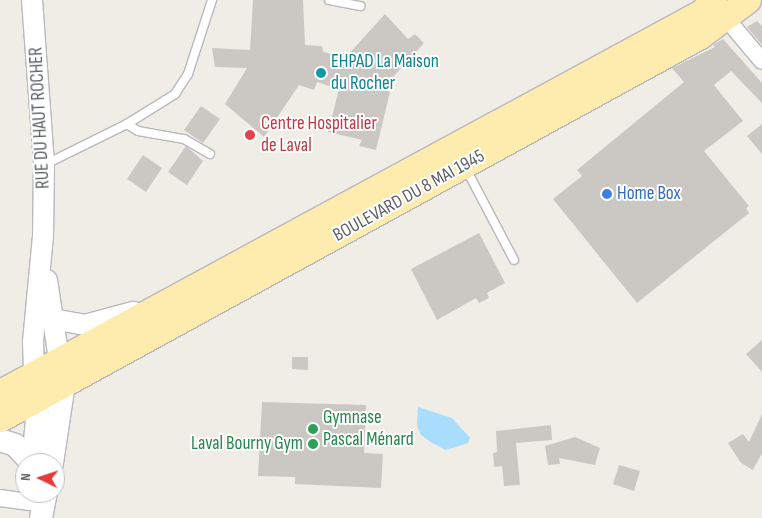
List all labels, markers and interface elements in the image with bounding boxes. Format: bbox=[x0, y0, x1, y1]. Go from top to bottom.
street label: RUE DU HAUT ROCHER bbox=[25, 47, 55, 189]
place label: EHPAD La Maison du Rocher bbox=[331, 51, 439, 95]
marker: EHPAD La Maison du Rocher bbox=[315, 67, 327, 79]
place label: Centre Hospitalier de Laval bbox=[261, 113, 377, 157]
marker: Centre Hospitalier de Laval bbox=[243, 128, 257, 142]
street label: BOULEVARD DU 8 MAI 1945 bbox=[329, 145, 489, 247]
place label: Home Box bbox=[617, 183, 681, 205]
marker: Home Box bbox=[601, 188, 613, 200]
place label: Gymnase Pascal Ménard bbox=[323, 407, 414, 451]
marker: Gymnase Pascal Ménard bbox=[307, 423, 319, 435]
place label: Laval Bourny Gym bbox=[191, 433, 303, 455]
marker: Laval Bourny Gym bbox=[307, 438, 319, 450]
north arrow bbox=[15, 453, 65, 503]
text: N bbox=[17, 473, 34, 481]

